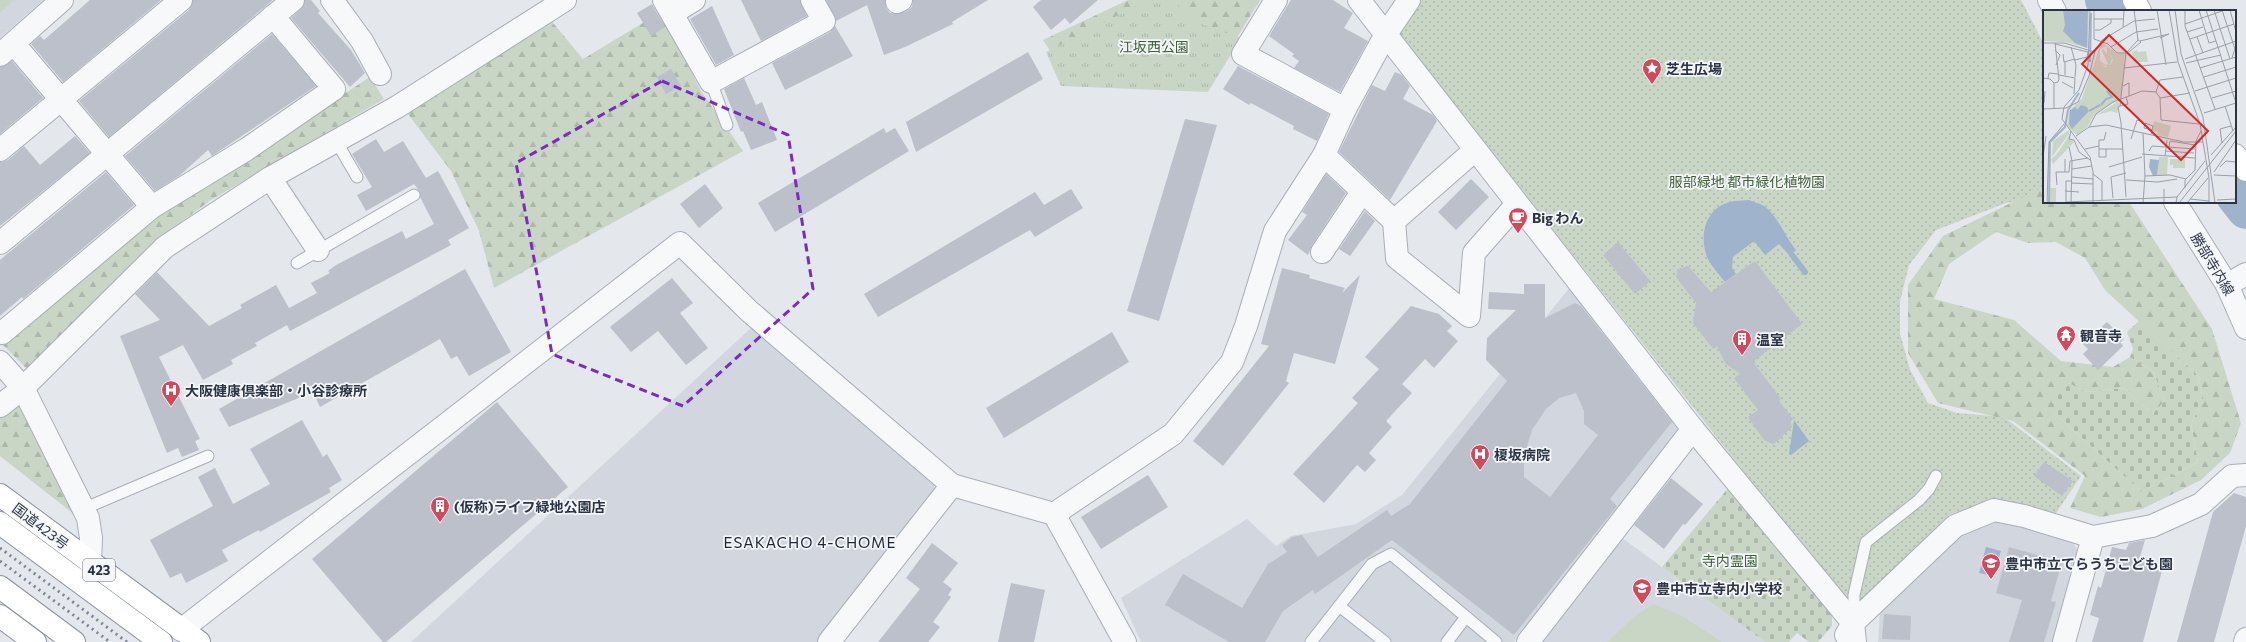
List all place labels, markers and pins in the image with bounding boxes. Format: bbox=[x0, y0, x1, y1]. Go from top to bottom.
place icon: 芝生広場 bbox=[1641, 57, 1663, 85]
place label: 芝生広場 bbox=[1666, 60, 1722, 77]
cafe icon: Big わん bbox=[1507, 206, 1529, 234]
place label: Big わん bbox=[1532, 209, 1584, 226]
temple icon: 観音寺 bbox=[2055, 324, 2077, 352]
place label: 観音寺 bbox=[2080, 327, 2122, 344]
building icon: 温室 bbox=[1731, 328, 1753, 356]
place label: 温室 bbox=[1756, 331, 1784, 348]
hospital icon: 大阪健康倶楽部・小谷診療所 bbox=[160, 379, 182, 407]
place label: 大阪健康倶楽部・小谷診療所 bbox=[185, 382, 367, 399]
hospital icon: 榎坂病院 bbox=[1469, 443, 1491, 471]
place label: 榎坂病院 bbox=[1494, 446, 1550, 463]
building icon: (仮称)ライフ緑地公園店 bbox=[429, 495, 451, 523]
place label: (仮称)ライフ緑地公園店 bbox=[454, 498, 606, 515]
school or university icon: 豊中市立てらうちこども園 bbox=[1980, 552, 2002, 580]
place label: 豊中市立てらうちこども園 bbox=[2005, 555, 2173, 572]
school or university icon: 豊中市立寺内小学校 bbox=[1631, 577, 1653, 605]
place label: 豊中市立寺内小学校 bbox=[1656, 580, 1782, 597]

